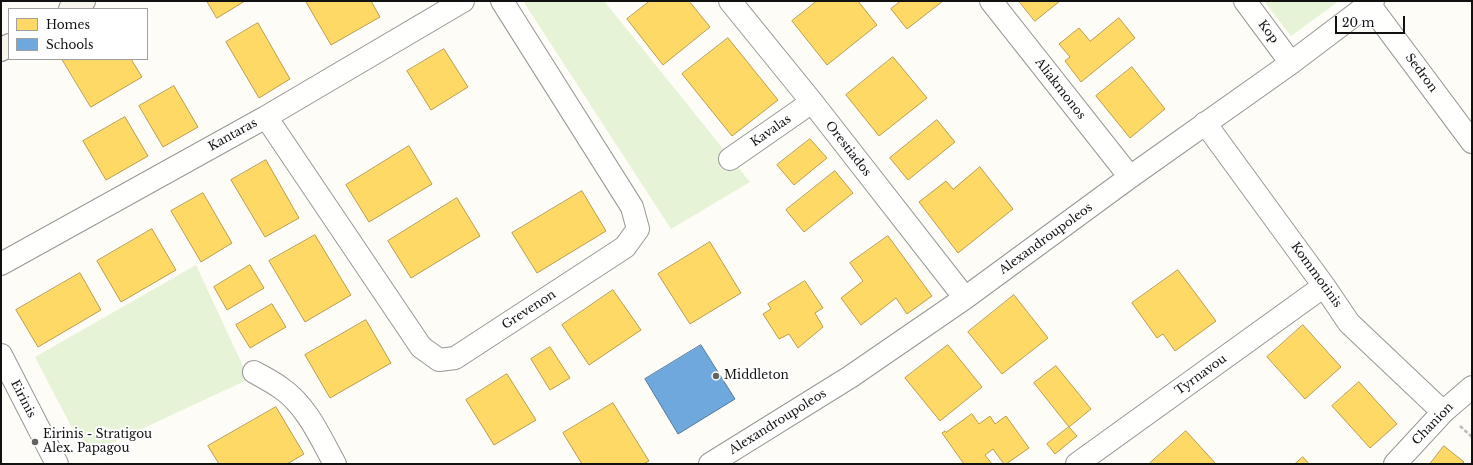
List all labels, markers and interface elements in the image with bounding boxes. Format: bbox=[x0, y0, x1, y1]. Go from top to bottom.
legend bbox=[8, 8, 148, 60]
scale bar bbox=[1337, 8, 1407, 34]
text: 20 m bbox=[1342, 15, 1374, 30]
text: Homes bbox=[46, 17, 90, 32]
street label: Kop bbox=[1255, 18, 1281, 46]
text: Schools bbox=[46, 37, 93, 52]
street label: Sedron bbox=[1402, 51, 1440, 95]
street label: Aliakmonos bbox=[1032, 56, 1088, 122]
street label: Kavalas bbox=[748, 112, 794, 150]
street label: Kantaras bbox=[206, 116, 260, 154]
street label: Orestiados bbox=[822, 119, 874, 179]
street label: Alexandroupoleos bbox=[997, 200, 1095, 278]
street label: Kommotinis bbox=[1288, 240, 1344, 310]
street label: Grevenon bbox=[499, 287, 559, 333]
street label: Tyrnavou bbox=[1173, 352, 1229, 398]
place label: Middleton bbox=[724, 369, 789, 383]
marker: Middleton bbox=[711, 371, 721, 381]
street label: Eirinis bbox=[7, 378, 39, 420]
street label: Alexandroupoleos bbox=[727, 386, 829, 458]
street label: Chanion bbox=[1409, 400, 1457, 448]
place label: Eirinis - Stratigou Alex. Papagou bbox=[43, 428, 152, 456]
marker: Eirinis - Stratigou Alex. Papagou bbox=[30, 437, 40, 447]

